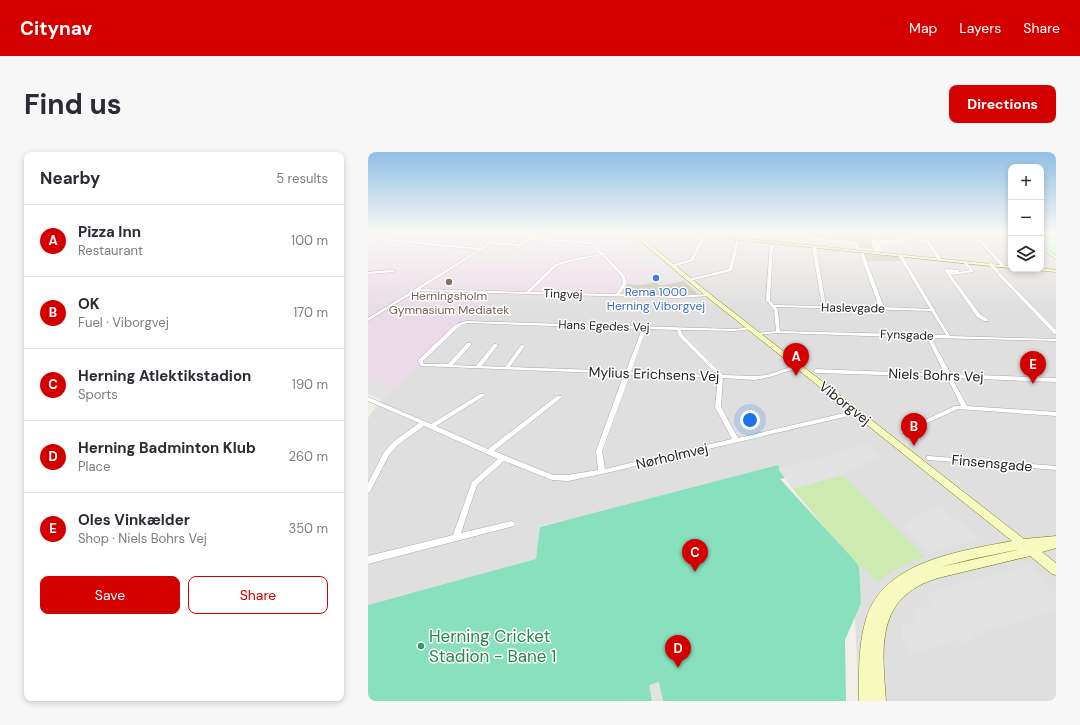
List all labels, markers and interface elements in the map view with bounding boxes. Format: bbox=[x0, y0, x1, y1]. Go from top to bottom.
text: Citynav bbox=[20, 16, 92, 41]
text: Map bbox=[909, 19, 937, 37]
text: Layers bbox=[959, 19, 1001, 37]
text: Share bbox=[1023, 19, 1060, 37]
button: Directions bbox=[949, 85, 1056, 123]
text: Find us bbox=[24, 86, 122, 123]
map controls bbox=[1008, 164, 1044, 272]
button: + bbox=[1008, 164, 1044, 200]
text: Nearby bbox=[40, 167, 100, 189]
text: 5 results bbox=[276, 170, 328, 187]
button: − bbox=[1008, 200, 1044, 236]
text: Pizza Inn bbox=[78, 222, 141, 242]
text: A bbox=[48, 232, 58, 249]
text: 100 m bbox=[291, 232, 328, 249]
button: layers bbox=[1008, 236, 1044, 272]
text: Restaurant bbox=[78, 242, 143, 259]
marker: Rema 1000 Herning Viborgvej bbox=[651, 273, 661, 283]
marker: Herningsholm Gymnasium Mediatek bbox=[444, 277, 454, 287]
place label: Rema 1000 Herning Viborgvej bbox=[607, 284, 705, 314]
street label: Tingvej bbox=[543, 285, 583, 303]
place label: Herningsholm Gymnasium Mediatek bbox=[389, 288, 509, 318]
text: OK bbox=[78, 294, 100, 314]
street label: Haslevgade bbox=[821, 299, 885, 317]
text: B bbox=[49, 304, 57, 321]
text: 170 m bbox=[293, 304, 328, 321]
text: Fuel · Viborgvej bbox=[78, 314, 169, 331]
street label: Hans Egedes Vej bbox=[558, 316, 650, 336]
street label: Fynsgade bbox=[880, 326, 934, 344]
pin: A bbox=[783, 343, 809, 376]
pin: E bbox=[1020, 351, 1046, 384]
street label: Mylius Erichsens Vej bbox=[588, 363, 720, 385]
street label: Niels Bohrs Vej bbox=[888, 364, 984, 386]
text: Herning Atlektikstadion bbox=[78, 366, 251, 386]
text: C bbox=[48, 376, 58, 393]
text: 190 m bbox=[292, 376, 328, 393]
street label: Viborgvej bbox=[815, 377, 875, 429]
text: Sports bbox=[78, 386, 118, 403]
your location bbox=[740, 410, 760, 430]
pin: B bbox=[901, 413, 927, 446]
text: Herning Badminton Klub bbox=[78, 438, 256, 458]
street label: Nørholmvej bbox=[634, 439, 710, 473]
text: D bbox=[48, 448, 58, 465]
text: 260 m bbox=[288, 448, 328, 465]
street label: Finsensgade bbox=[951, 451, 1033, 476]
text: Place bbox=[78, 458, 110, 475]
text: Oles Vinkælder bbox=[78, 510, 190, 530]
text: E bbox=[49, 520, 57, 537]
text: 350 m bbox=[288, 520, 328, 537]
text: Shop · Niels Bohrs Vej bbox=[78, 530, 207, 547]
pin: C bbox=[682, 539, 708, 572]
button: Save bbox=[40, 576, 180, 614]
button: Share bbox=[188, 576, 328, 614]
place label: Herning Cricket Stadion - Bane 1 bbox=[429, 625, 556, 667]
pin: D bbox=[665, 635, 691, 668]
marker: Herning Cricket Stadion - Bane 1 bbox=[416, 641, 426, 651]

